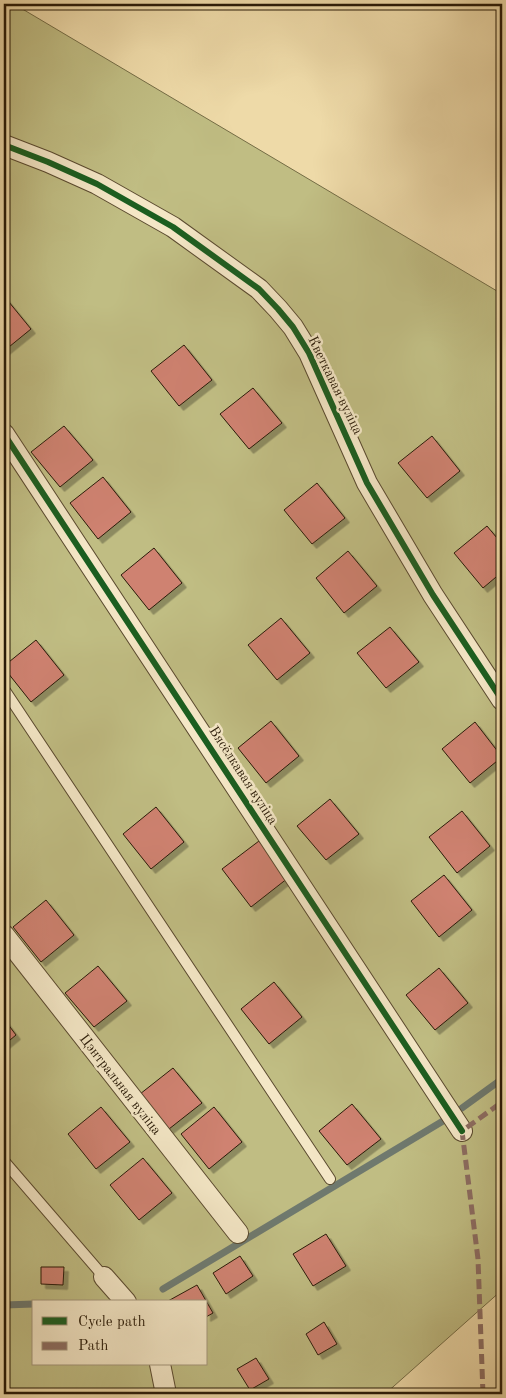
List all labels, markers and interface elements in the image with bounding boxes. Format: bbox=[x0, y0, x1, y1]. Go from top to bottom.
street label: Кветкавая вуліца bbox=[305, 334, 365, 437]
street label: Вясёлкавая вуліца bbox=[206, 724, 280, 827]
street label: Цэнтральная вуліца bbox=[77, 1032, 164, 1138]
legend bbox=[32, 1300, 208, 1366]
text: Cycle path bbox=[78, 1315, 146, 1330]
text: Path bbox=[78, 1339, 108, 1354]

